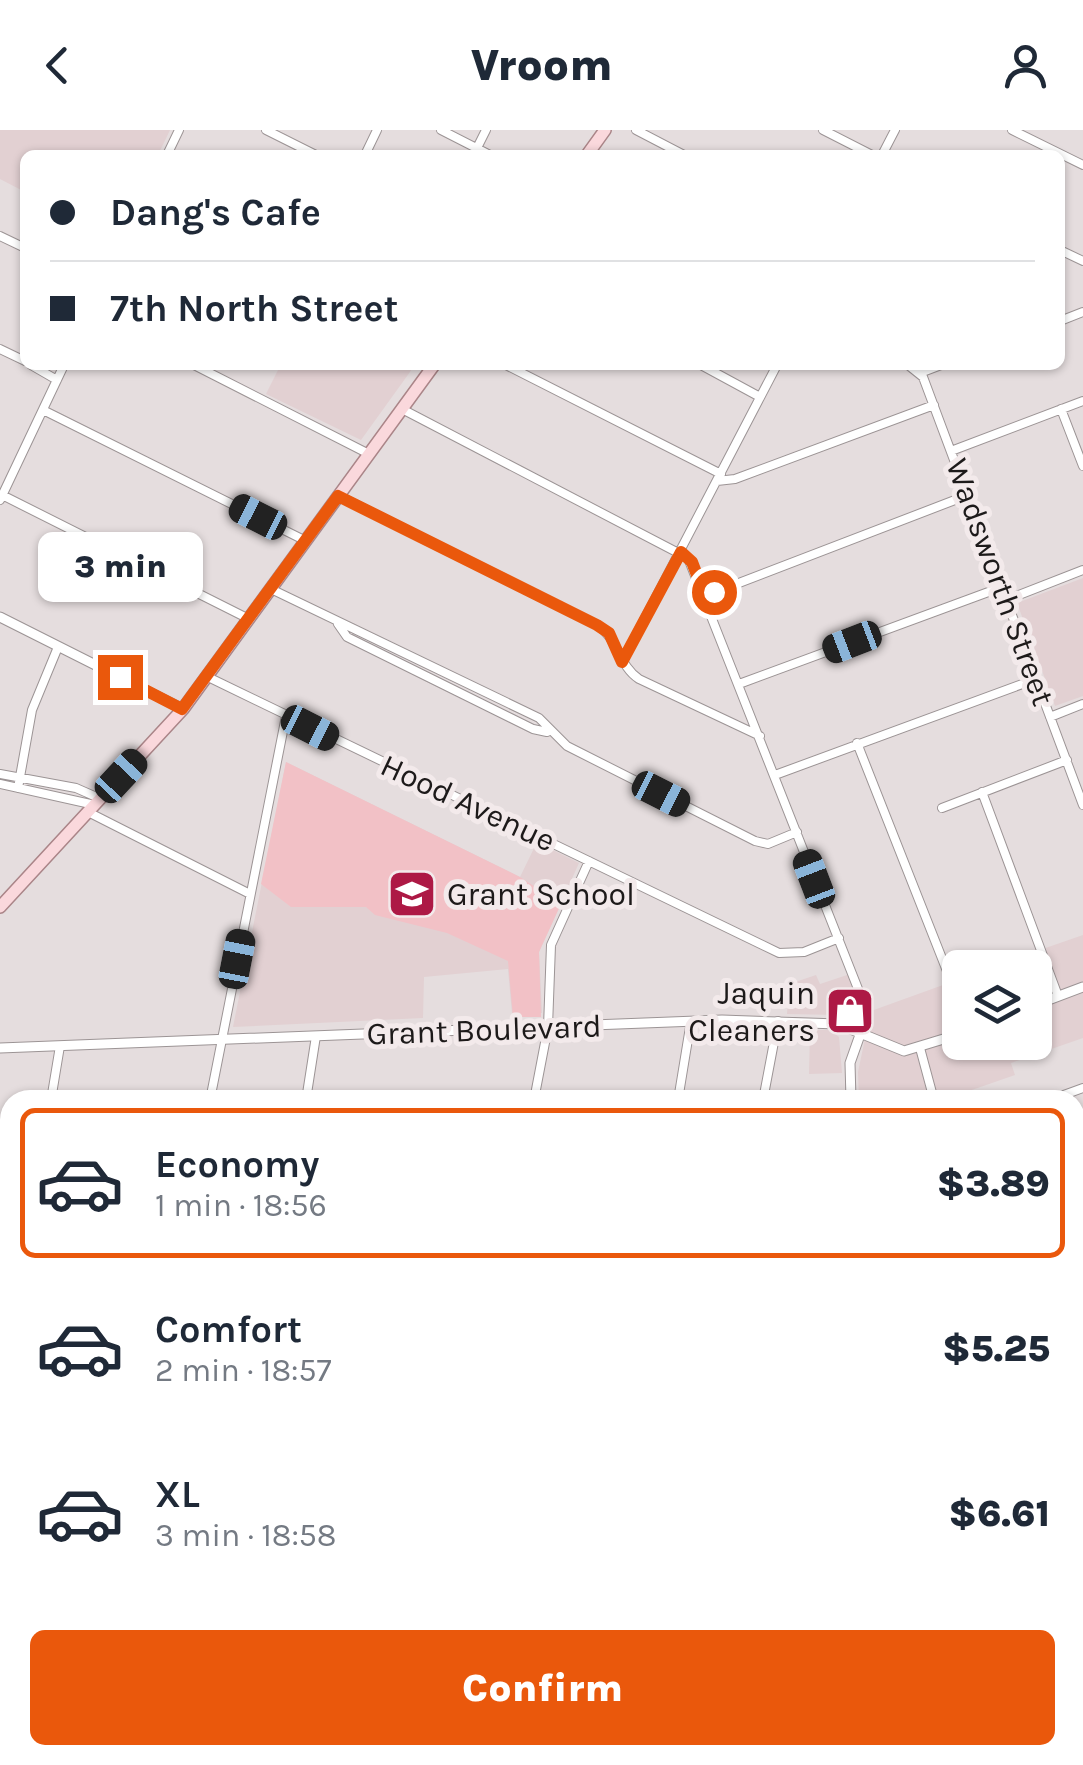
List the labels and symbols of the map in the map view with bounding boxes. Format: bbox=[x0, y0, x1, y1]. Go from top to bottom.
street label: Wadsworth Street bbox=[938, 454, 1062, 710]
car bbox=[224, 490, 292, 544]
callout: 3 min bbox=[38, 532, 202, 602]
route start bbox=[692, 570, 737, 615]
car bbox=[819, 617, 885, 667]
route end bbox=[98, 655, 143, 700]
car bbox=[276, 701, 344, 755]
car bbox=[90, 744, 152, 808]
street label: Hood Avenue bbox=[375, 746, 561, 860]
car bbox=[627, 767, 695, 821]
car bbox=[789, 846, 839, 912]
school or university icon: Grant School bbox=[386, 868, 438, 920]
place label: Grant School bbox=[447, 876, 635, 913]
car bbox=[217, 927, 257, 991]
place label: Jaquin Cleaners bbox=[688, 975, 815, 1049]
shop icon: Jaquin Cleaners bbox=[824, 985, 876, 1037]
street label: Grant Boulevard bbox=[366, 1007, 602, 1053]

